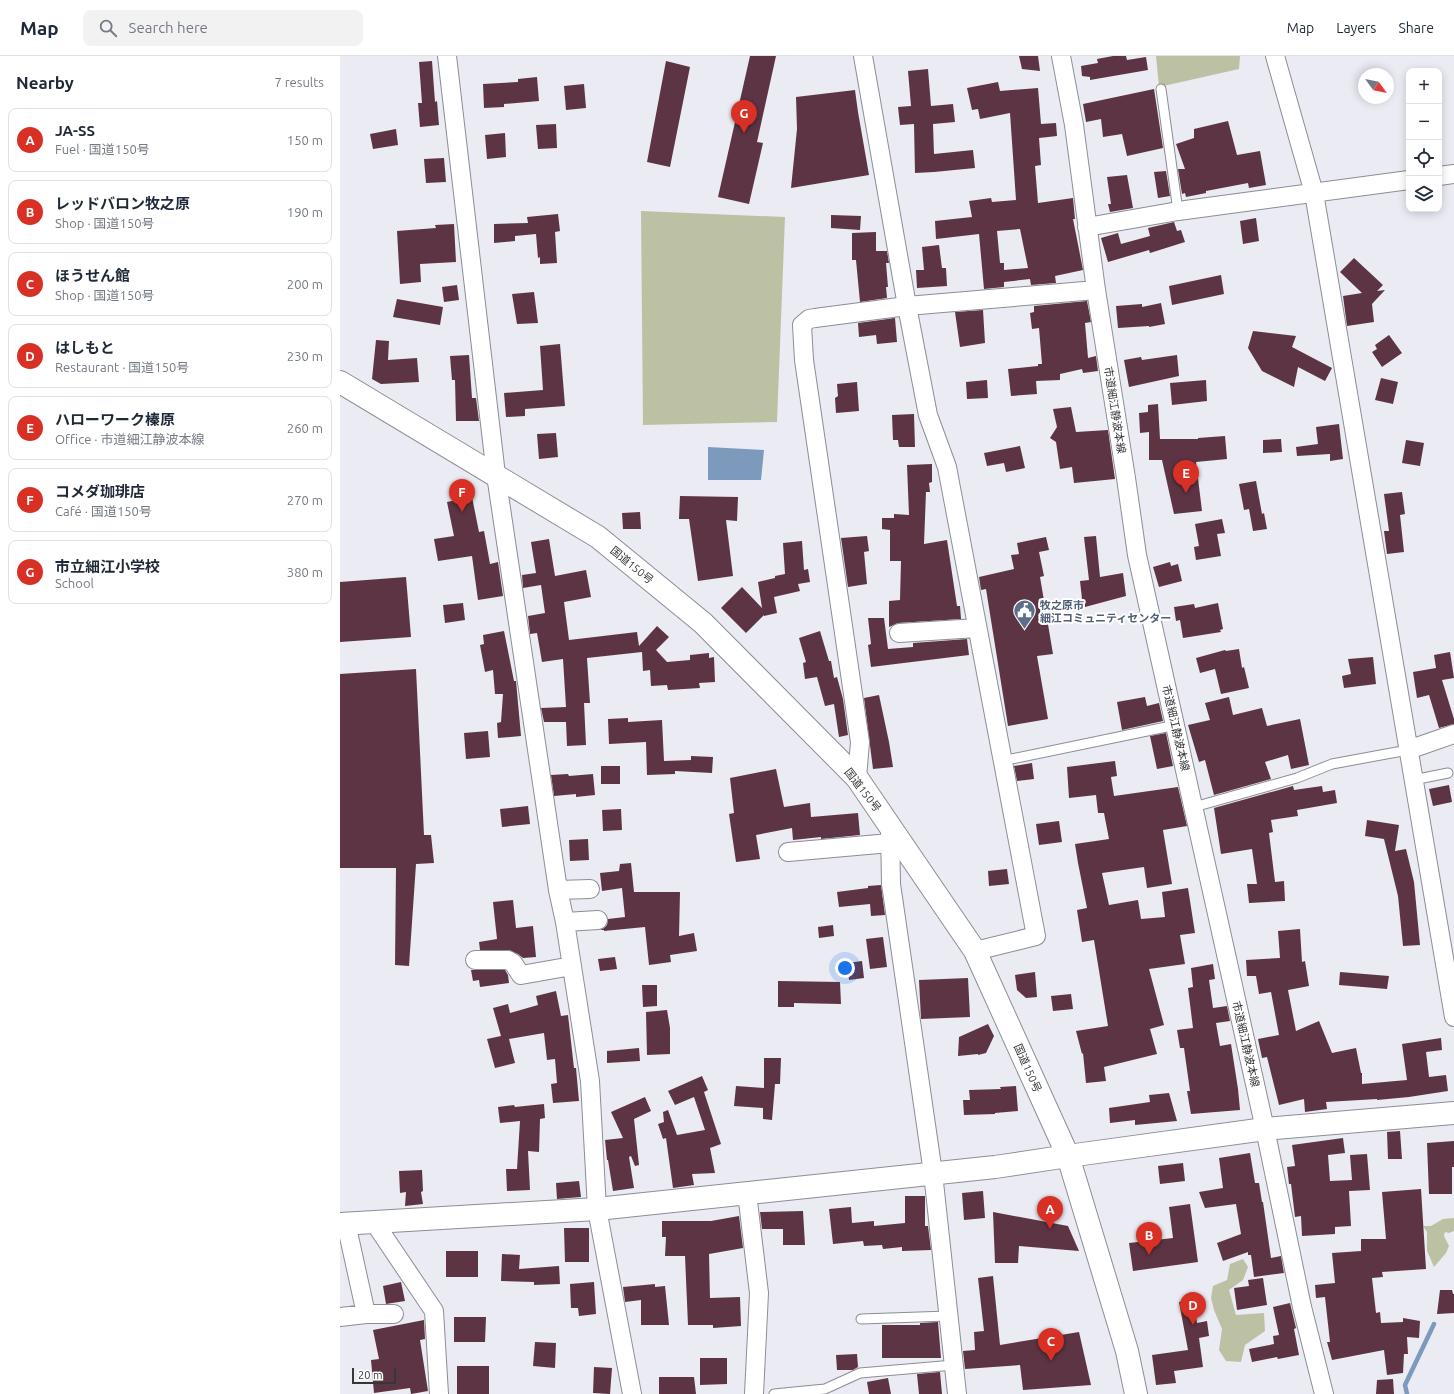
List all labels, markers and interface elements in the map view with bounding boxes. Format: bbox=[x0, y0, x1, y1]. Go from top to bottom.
search box bbox=[83, 10, 363, 46]
text: Map bbox=[20, 17, 59, 39]
icon: search bbox=[97, 17, 119, 39]
text: Search here bbox=[129, 19, 208, 36]
text: Map bbox=[1287, 20, 1314, 36]
text: Layers bbox=[1336, 20, 1376, 36]
text: Share bbox=[1398, 20, 1434, 36]
north arrow bbox=[1358, 68, 1394, 104]
map controls bbox=[1406, 68, 1442, 212]
button: + bbox=[1406, 68, 1442, 104]
text: Nearby bbox=[16, 73, 74, 92]
text: 7 results bbox=[274, 75, 324, 89]
pin: G bbox=[731, 100, 757, 133]
button: − bbox=[1406, 104, 1442, 140]
text: JA-SS bbox=[55, 122, 95, 139]
text: A bbox=[25, 133, 35, 147]
text: 150 m bbox=[287, 133, 323, 147]
button: locate bbox=[1406, 140, 1442, 176]
text: Fuel · 国道150号 bbox=[55, 142, 150, 156]
button: layers bbox=[1406, 176, 1442, 212]
text: レッドバロン牧之原 bbox=[55, 195, 190, 212]
text: B bbox=[26, 205, 34, 219]
text: 190 m bbox=[287, 205, 323, 219]
text: Shop · 国道150号 bbox=[55, 216, 155, 230]
text: ほうせん館 bbox=[55, 267, 130, 284]
text: C bbox=[26, 277, 34, 291]
text: 200 m bbox=[287, 277, 323, 291]
text: Shop · 国道150号 bbox=[55, 288, 155, 302]
text: はしもと bbox=[55, 339, 115, 356]
text: D bbox=[25, 349, 35, 363]
text: 230 m bbox=[287, 349, 323, 363]
text: Restaurant · 国道150号 bbox=[55, 360, 189, 374]
street label: 市道細江静波本線 bbox=[1102, 366, 1128, 454]
text: ハローワーク榛原 bbox=[55, 411, 175, 428]
text: E bbox=[26, 421, 34, 435]
text: 260 m bbox=[287, 421, 323, 435]
text: Office · 市道細江静波本線 bbox=[55, 432, 205, 446]
pin: E bbox=[1173, 460, 1199, 493]
pin: F bbox=[449, 479, 475, 512]
text: コメダ珈琲店 bbox=[55, 483, 145, 500]
text: F bbox=[26, 493, 34, 507]
text: 270 m bbox=[287, 493, 323, 507]
text: Café · 国道150号 bbox=[55, 504, 152, 518]
street label: 国道150号 bbox=[608, 544, 656, 586]
text: 市立細江小学校 bbox=[55, 558, 160, 575]
text: G bbox=[26, 565, 35, 579]
text: 380 m bbox=[287, 565, 323, 579]
text: School bbox=[55, 576, 94, 590]
public building icon: 牧之原市 細江コミュニティセンター bbox=[1011, 598, 1037, 631]
place label: 牧之原市 細江コミュニティセンター bbox=[1039, 599, 1171, 624]
street label: 市道細江静波本線 bbox=[1160, 684, 1192, 772]
street label: 国道150号 bbox=[842, 766, 884, 814]
your location bbox=[835, 958, 855, 978]
street label: 市道細江静波本線 bbox=[1230, 1000, 1262, 1088]
street label: 国道150号 bbox=[1012, 1042, 1044, 1094]
pin: A bbox=[1037, 1196, 1063, 1229]
pin: B bbox=[1136, 1222, 1162, 1255]
pin: D bbox=[1180, 1292, 1206, 1325]
pin: C bbox=[1038, 1328, 1064, 1361]
scale bar bbox=[352, 1366, 396, 1385]
text: 20 m bbox=[358, 1369, 382, 1381]

